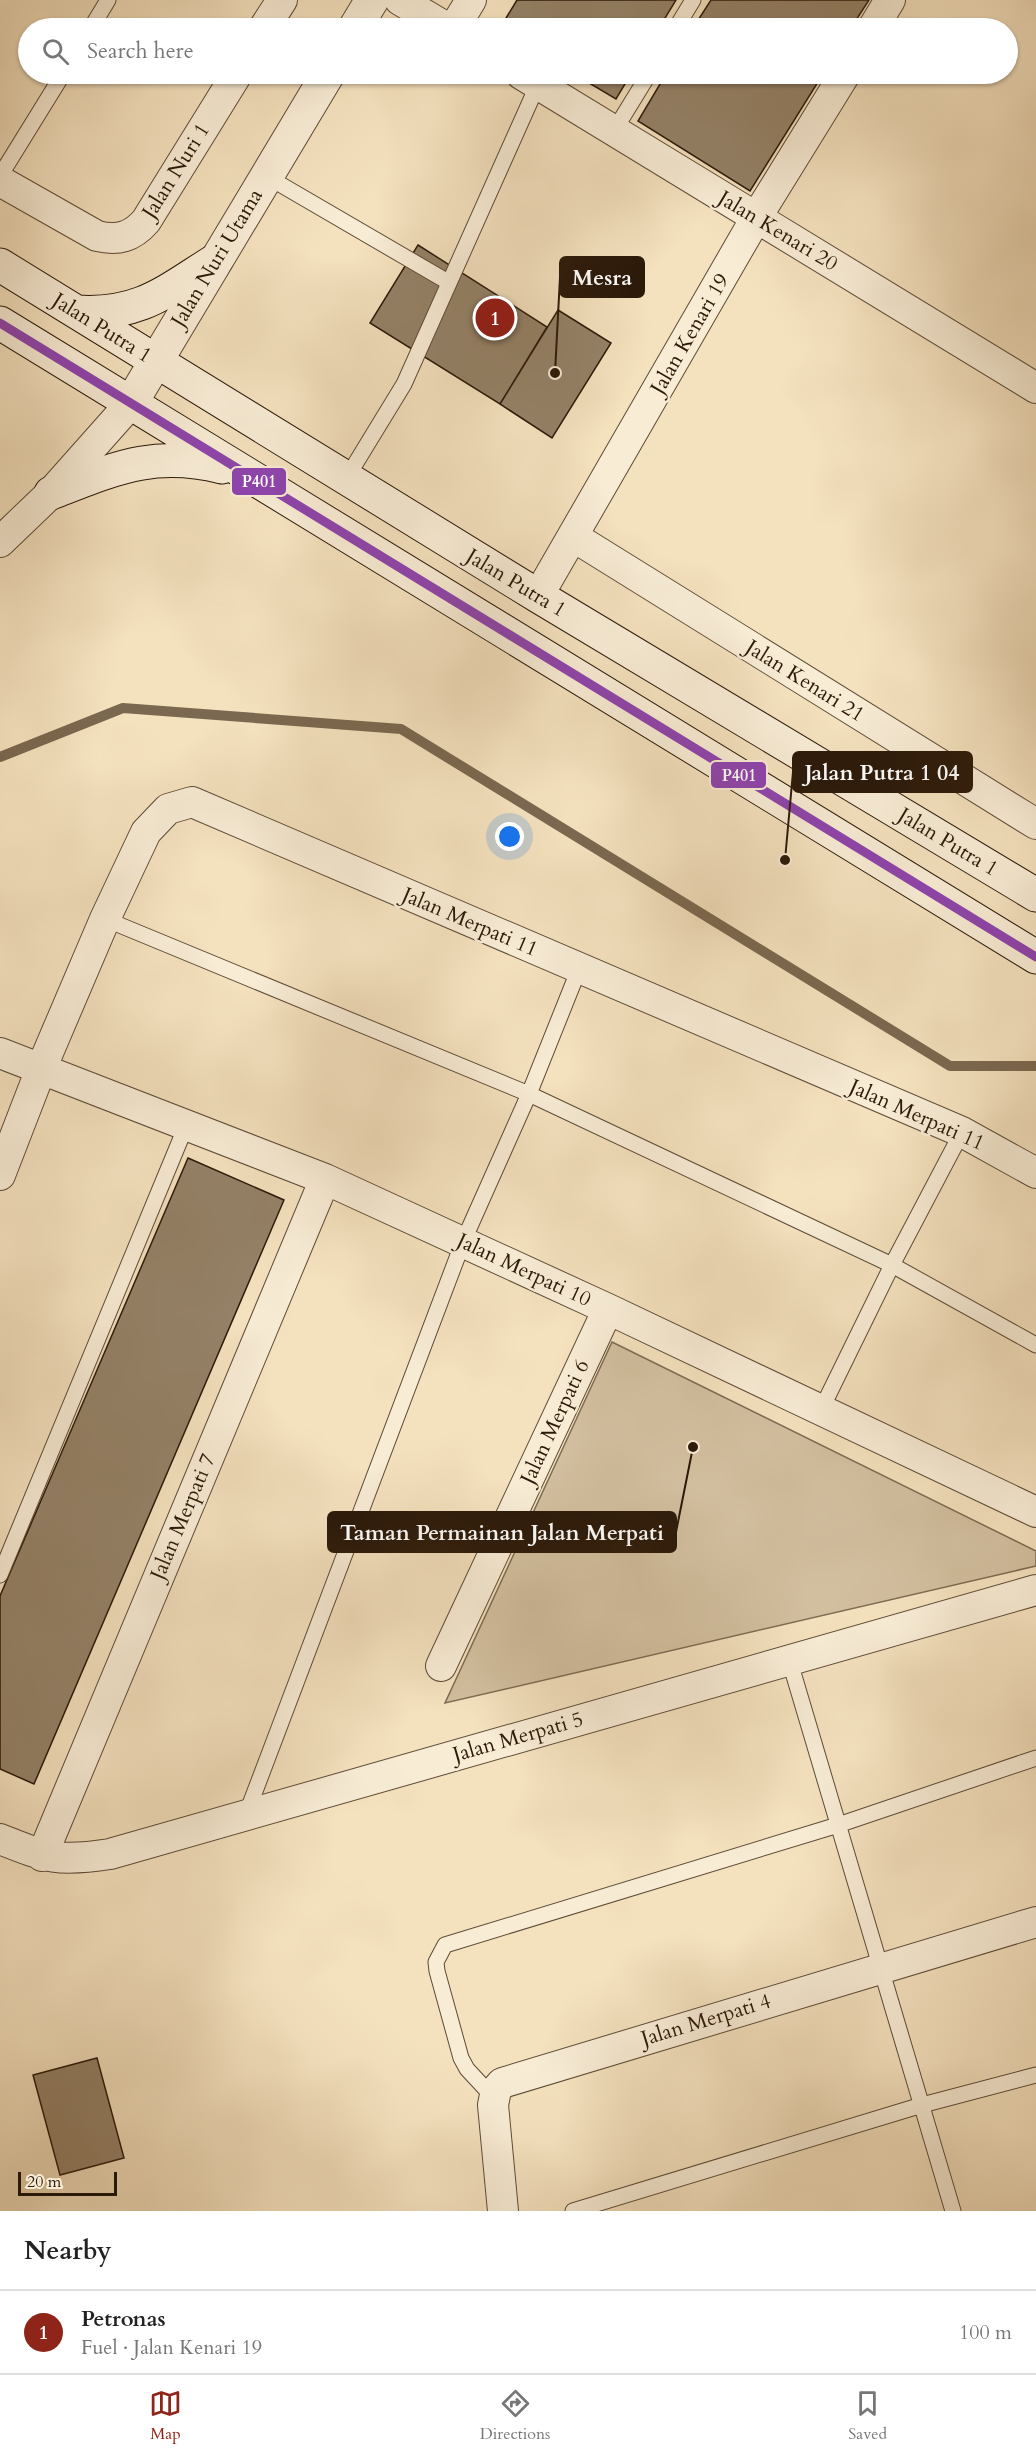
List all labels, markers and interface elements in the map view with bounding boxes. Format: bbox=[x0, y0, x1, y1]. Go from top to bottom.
search box bbox=[18, 18, 1018, 84]
icon: search bbox=[39, 35, 72, 68]
text: Search here bbox=[87, 36, 194, 66]
street label: Jalan Nuri 1 bbox=[134, 118, 217, 227]
street label: Jalan Kenari 20 bbox=[710, 182, 843, 278]
street label: Jalan Nuri Utama bbox=[163, 183, 270, 335]
callout: Mesra bbox=[560, 257, 644, 297]
text: Mesra bbox=[572, 263, 632, 293]
street label: Jalan Kenari 19 bbox=[642, 268, 736, 402]
street label: Jalan Putra 1 bbox=[44, 284, 157, 370]
pin: 1 bbox=[476, 296, 514, 340]
line badge: P401 bbox=[231, 467, 287, 496]
text: P401 bbox=[242, 471, 276, 493]
street label: Jalan Putra 1 bbox=[458, 540, 571, 624]
street label: Jalan Kenari 21 bbox=[737, 631, 870, 729]
callout: Jalan Putra 1 04 bbox=[793, 752, 972, 792]
text: Jalan Putra 1 04 bbox=[801, 758, 960, 788]
line badge: P401 bbox=[710, 761, 767, 789]
text: P401 bbox=[722, 765, 756, 787]
street label: Jalan Putra 1 bbox=[890, 799, 1003, 883]
your location bbox=[495, 822, 524, 851]
street label: Jalan Merpati 11 bbox=[395, 879, 542, 964]
street label: Jalan Merpati 11 bbox=[842, 1071, 989, 1158]
street label: Jalan Merpati 10 bbox=[449, 1225, 596, 1314]
street label: Jalan Merpati 6 bbox=[512, 1355, 597, 1492]
street label: Jalan Merpati 7 bbox=[142, 1449, 223, 1587]
callout: Taman Permainan Jalan Merpati bbox=[328, 1512, 676, 1552]
text: Taman Permainan Jalan Merpati bbox=[340, 1518, 664, 1548]
street label: Jalan Merpati 5 bbox=[447, 1705, 587, 1770]
street label: Jalan Merpati 4 bbox=[635, 1986, 775, 2054]
scale bar bbox=[18, 2169, 117, 2196]
text: 20 m bbox=[27, 2171, 61, 2193]
text: Nearby bbox=[24, 2233, 112, 2268]
text: Petronas bbox=[81, 2304, 166, 2334]
text: 1 bbox=[38, 2319, 49, 2346]
text: 100 m bbox=[959, 2319, 1012, 2346]
text: Fuel · Jalan Kenari 19 bbox=[81, 2334, 262, 2361]
tab: Map bbox=[149, 2387, 182, 2445]
tab: Directions bbox=[480, 2387, 550, 2445]
tab: Saved bbox=[848, 2387, 887, 2445]

